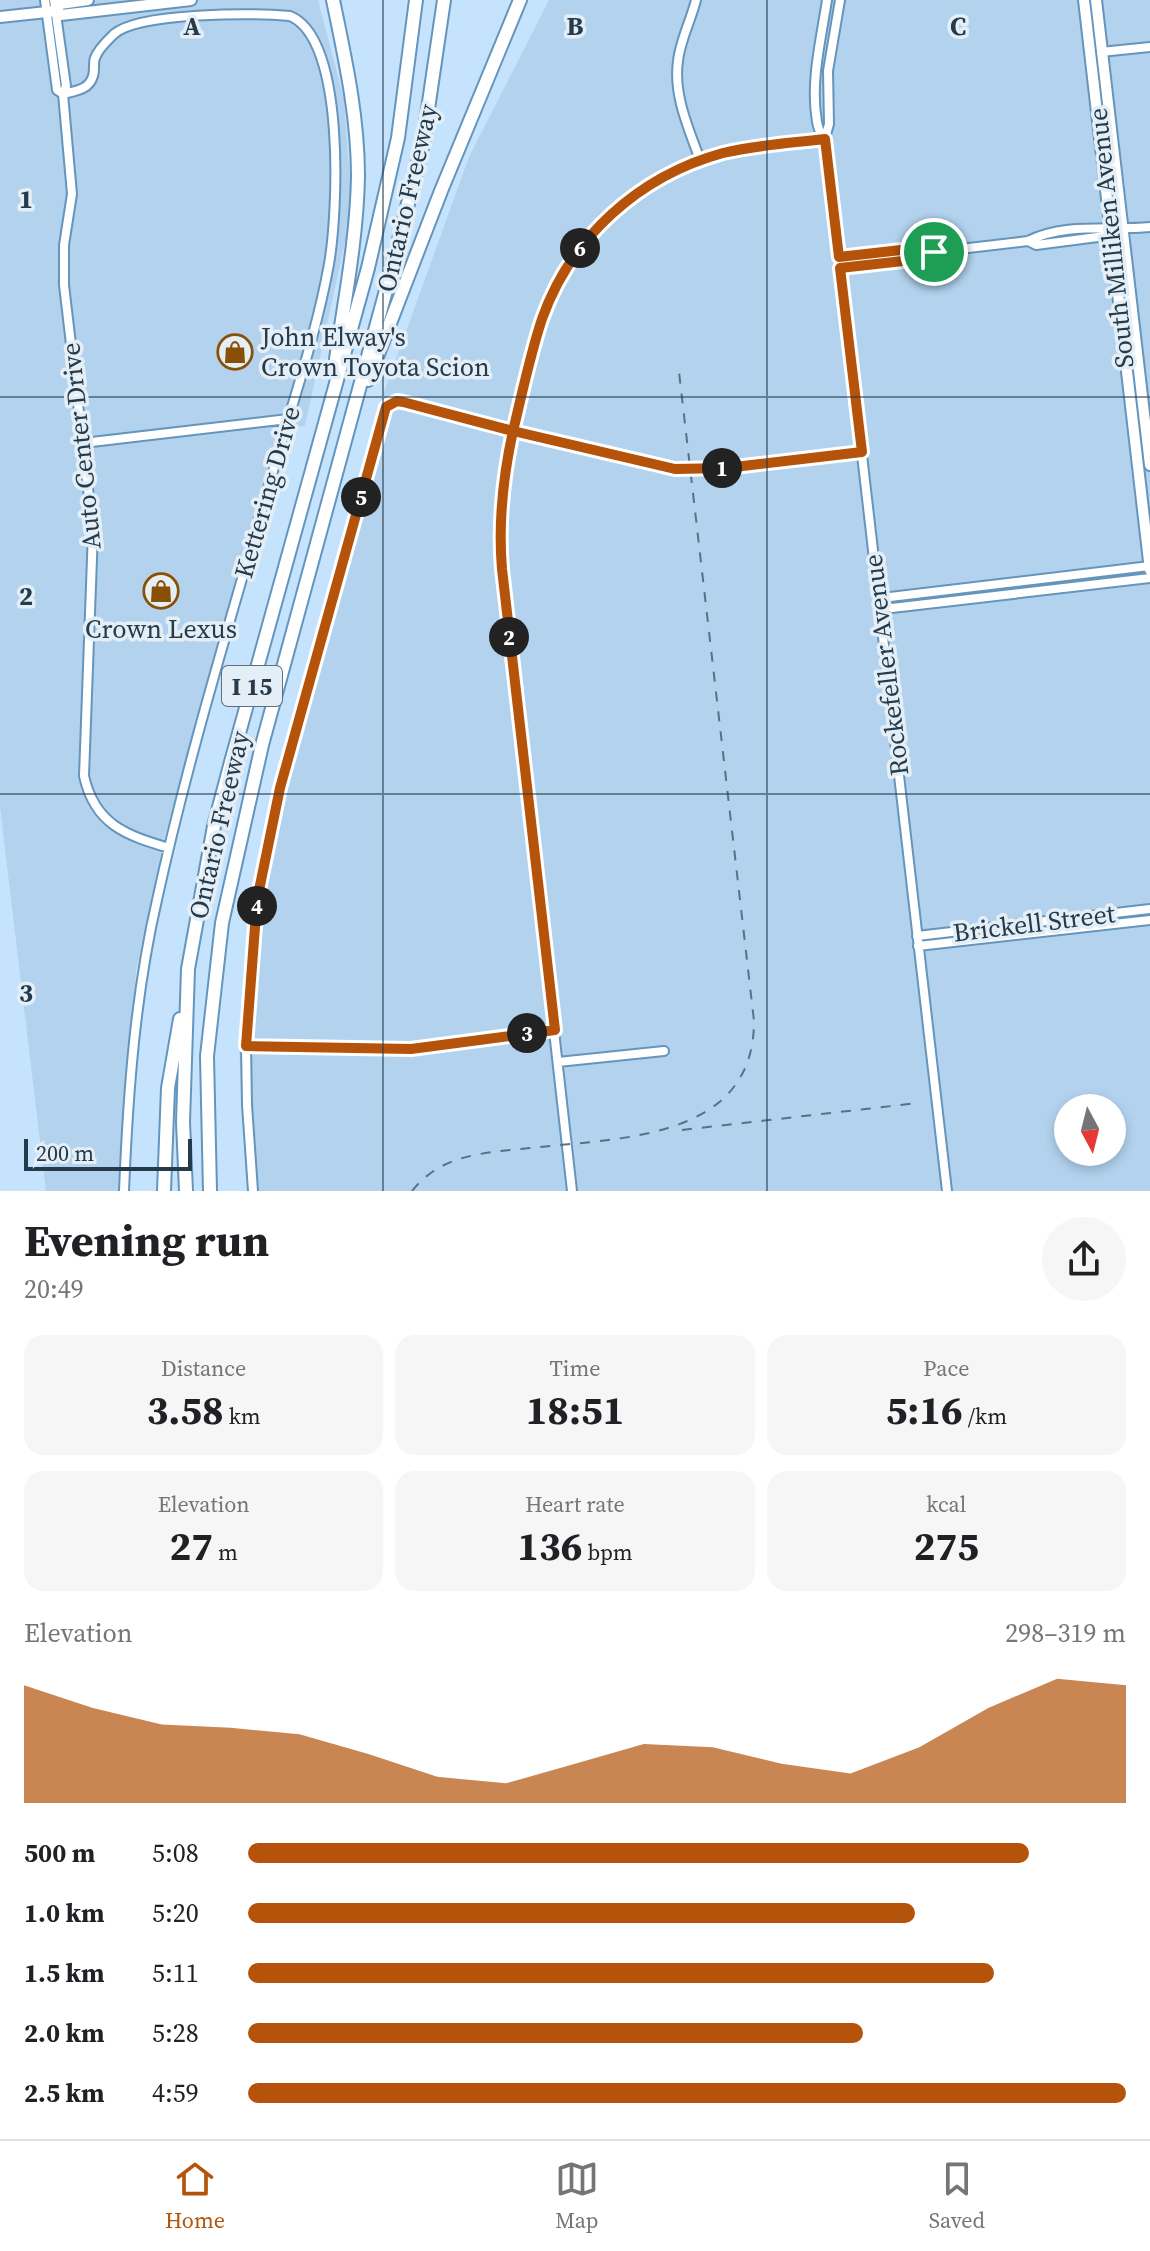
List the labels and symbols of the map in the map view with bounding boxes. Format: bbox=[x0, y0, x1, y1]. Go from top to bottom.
text: A bbox=[183, 8, 201, 44]
text: B bbox=[567, 8, 584, 44]
text: C bbox=[950, 8, 966, 44]
street label: Ontario Freeway bbox=[368, 100, 446, 296]
street label: South Milliken Avenue bbox=[1079, 106, 1143, 370]
text: 1 bbox=[19, 181, 33, 217]
pin bbox=[900, 218, 968, 286]
pin: 6 bbox=[560, 228, 600, 268]
place label: John Elway's Crown Toyota Scion bbox=[260, 319, 490, 385]
shop icon: John Elway's Crown Toyota Scion bbox=[216, 333, 254, 371]
street label: Auto Center Drive bbox=[52, 341, 110, 551]
street label: Kettering Drive bbox=[225, 402, 309, 582]
pin: 1 bbox=[702, 448, 742, 488]
pin: 5 bbox=[341, 477, 381, 517]
street label: Rockefeller Avenue bbox=[855, 552, 917, 778]
shop icon: Crown Lexus bbox=[142, 572, 180, 610]
text: 2 bbox=[19, 578, 33, 614]
place label: Crown Lexus bbox=[85, 611, 237, 647]
pin: 2 bbox=[489, 617, 529, 657]
road number: I 15 bbox=[222, 666, 282, 706]
street label: Ontario Freeway bbox=[180, 727, 258, 923]
pin: 4 bbox=[237, 886, 277, 926]
street label: Brickell Street bbox=[951, 895, 1118, 951]
text: 3 bbox=[19, 975, 33, 1011]
pin: 3 bbox=[507, 1013, 547, 1053]
north arrow bbox=[1054, 1094, 1126, 1166]
scale bar bbox=[24, 1135, 192, 1171]

